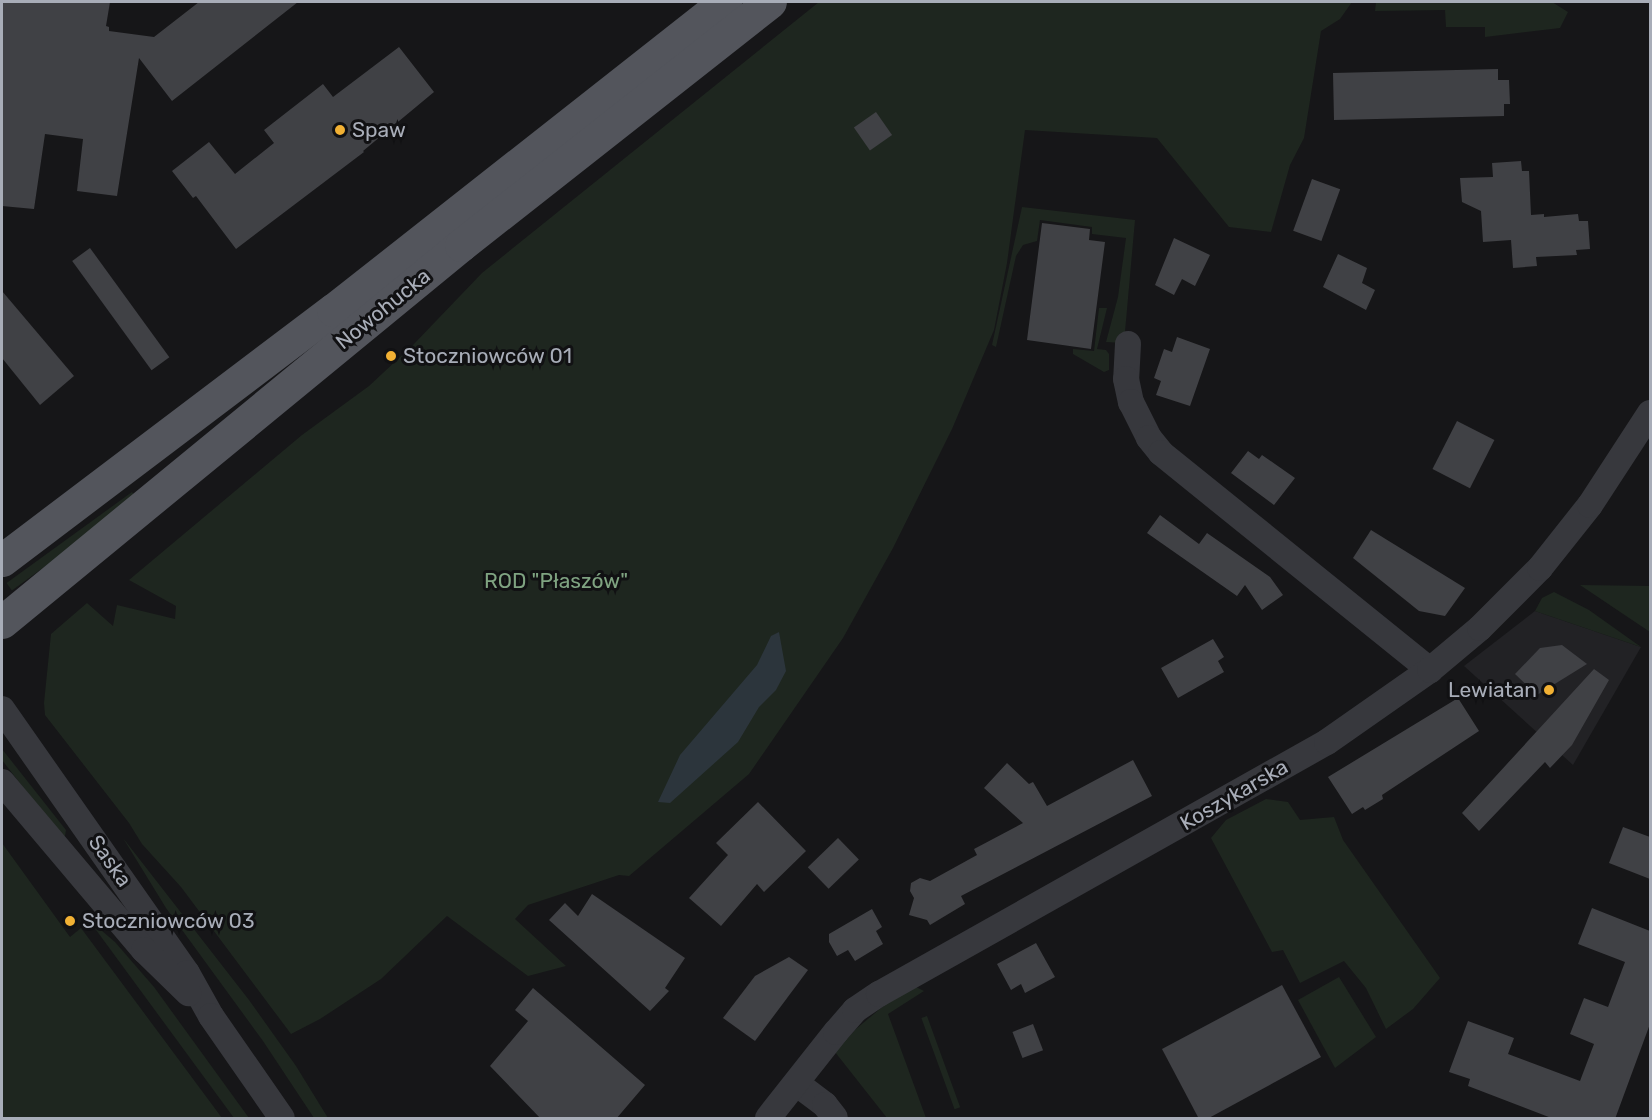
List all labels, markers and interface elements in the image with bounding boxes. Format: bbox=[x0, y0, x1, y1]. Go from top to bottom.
place label: Spaw bbox=[352, 117, 406, 143]
marker: Spaw bbox=[333, 123, 347, 137]
street label: Nowohucka bbox=[331, 263, 435, 355]
place label: Stoczniowców 01 bbox=[403, 343, 572, 369]
marker: Stoczniowców 01 bbox=[384, 349, 398, 363]
park label: ROD "Płaszów" bbox=[484, 568, 628, 594]
place label: Lewiatan bbox=[1448, 677, 1537, 703]
marker: Lewiatan bbox=[1542, 683, 1556, 697]
street label: Koszykarska bbox=[1176, 754, 1292, 836]
street label: Saska bbox=[83, 830, 137, 892]
place label: Stoczniowców 03 bbox=[82, 908, 255, 934]
marker: Stoczniowców 03 bbox=[63, 914, 77, 928]

